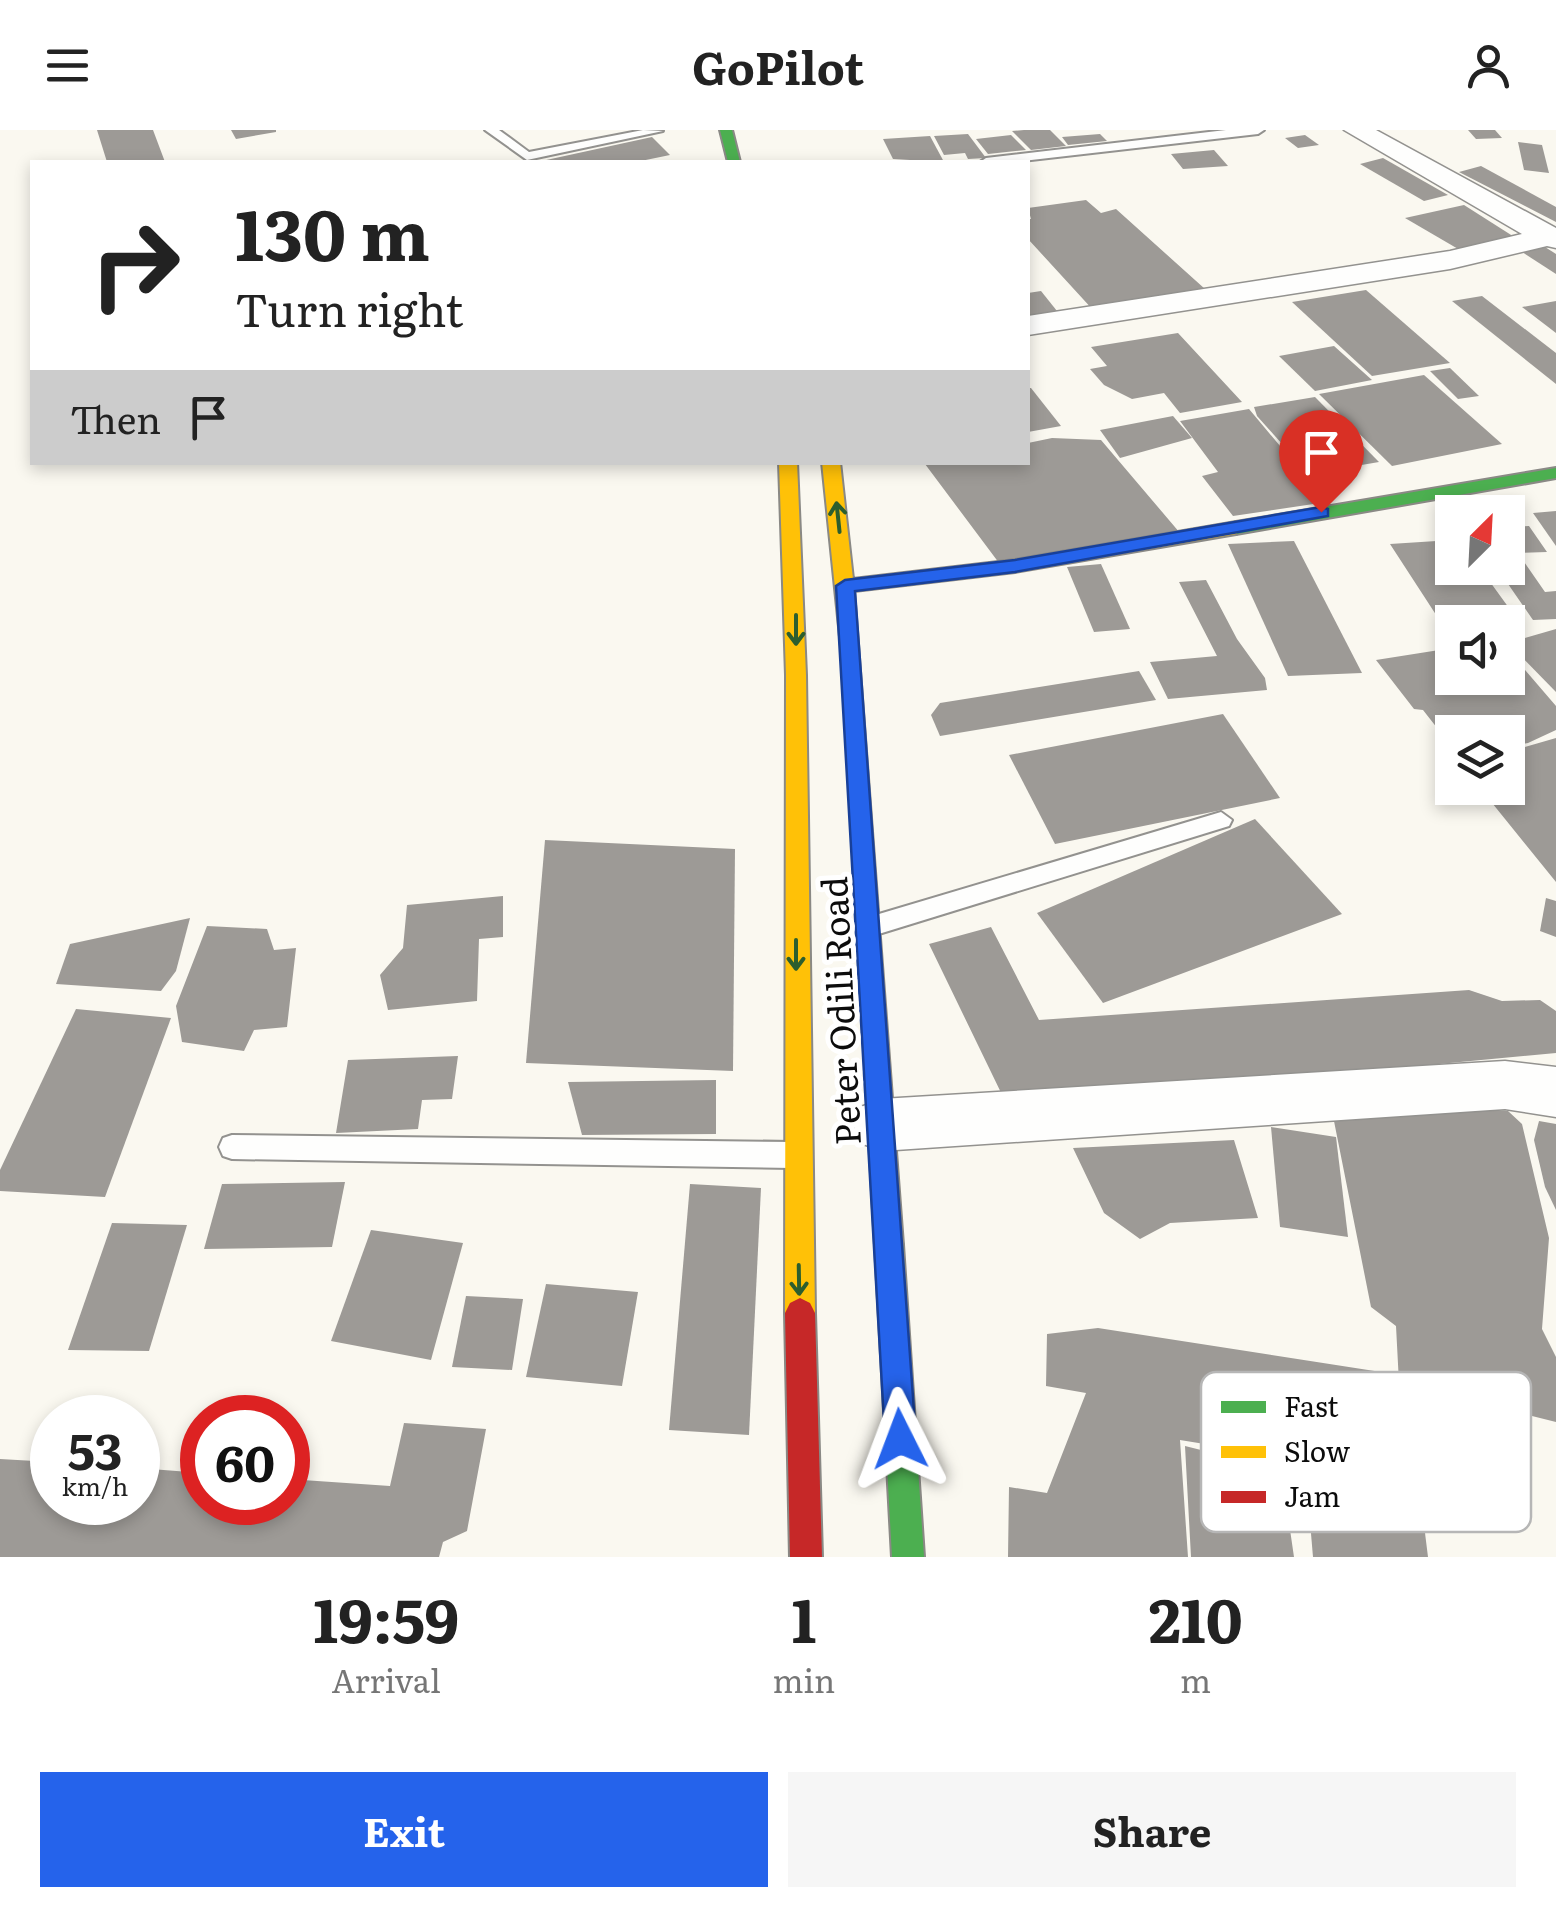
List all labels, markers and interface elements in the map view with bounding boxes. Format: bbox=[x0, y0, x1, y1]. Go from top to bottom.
text: GoPilot bbox=[692, 32, 864, 99]
icon: menu bbox=[40, 38, 95, 93]
icon: person bbox=[1461, 38, 1516, 93]
text: 130 m bbox=[235, 179, 430, 283]
icon: right bbox=[70, 200, 200, 330]
text: Turn right bbox=[235, 274, 463, 341]
text: Then bbox=[70, 389, 161, 446]
icon: arrive bbox=[181, 390, 236, 445]
pin bbox=[1279, 410, 1364, 513]
icon: arrive bbox=[1294, 425, 1349, 480]
north arrow bbox=[1435, 495, 1525, 585]
map controls bbox=[1435, 495, 1525, 805]
one-way arrow bbox=[828, 501, 847, 534]
button: sound bbox=[1435, 605, 1525, 695]
one-way arrow bbox=[786, 612, 806, 645]
button: layers bbox=[1435, 715, 1525, 805]
street label: Peter Odili Road bbox=[806, 875, 872, 1147]
one-way arrow bbox=[786, 938, 806, 970]
one-way arrow bbox=[789, 1263, 808, 1295]
legend bbox=[1201, 1372, 1531, 1532]
text: Fast bbox=[1284, 1384, 1339, 1426]
position arrow bbox=[848, 1387, 952, 1491]
speed limit sign: 60 bbox=[180, 1395, 310, 1525]
text: 53 bbox=[68, 1411, 122, 1485]
text: Slow bbox=[1284, 1429, 1350, 1471]
text: km/h bbox=[62, 1467, 128, 1504]
text: Jam bbox=[1284, 1474, 1340, 1516]
text: 19:59 bbox=[313, 1572, 459, 1661]
text: 1 bbox=[791, 1572, 816, 1661]
text: 210 bbox=[1149, 1572, 1243, 1661]
text: Arrival bbox=[332, 1655, 441, 1703]
text: min bbox=[772, 1655, 835, 1703]
text: m bbox=[1180, 1655, 1211, 1703]
button: Exit bbox=[40, 1772, 768, 1887]
button: Share bbox=[788, 1772, 1516, 1887]

